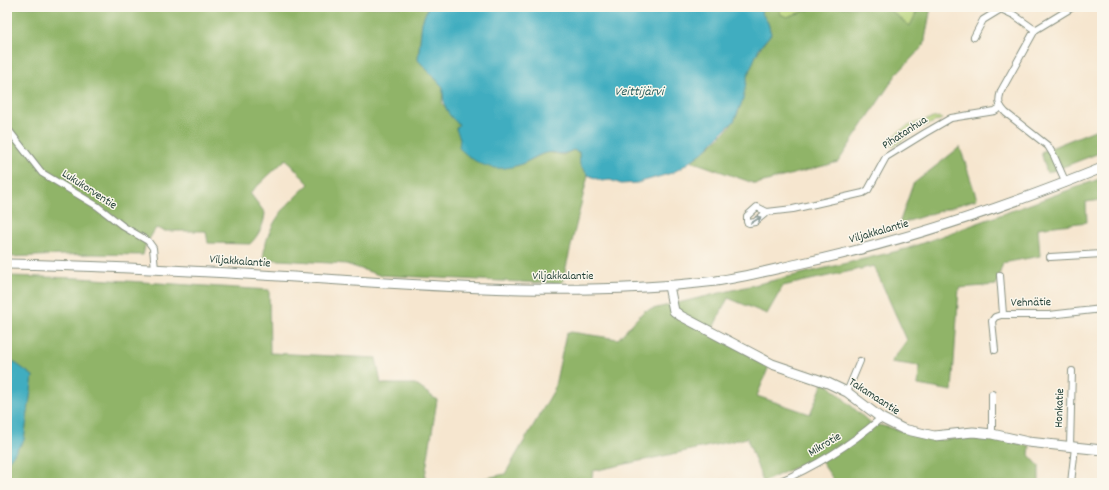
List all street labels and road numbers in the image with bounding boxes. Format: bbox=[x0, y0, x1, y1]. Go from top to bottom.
street label: Pihatanhua bbox=[879, 112, 931, 154]
street label: Lukukorventie bbox=[58, 166, 120, 214]
street label: Viljakkalantie bbox=[847, 215, 911, 249]
street label: Viljakkalantie bbox=[209, 251, 271, 273]
street label: Viljakkalantie bbox=[533, 268, 594, 285]
street label: Vehnätie bbox=[1011, 294, 1051, 312]
street label: Takamaantie bbox=[845, 374, 903, 420]
street label: Honkatie bbox=[1051, 388, 1069, 428]
street label: Mikrotie bbox=[805, 428, 845, 462]

